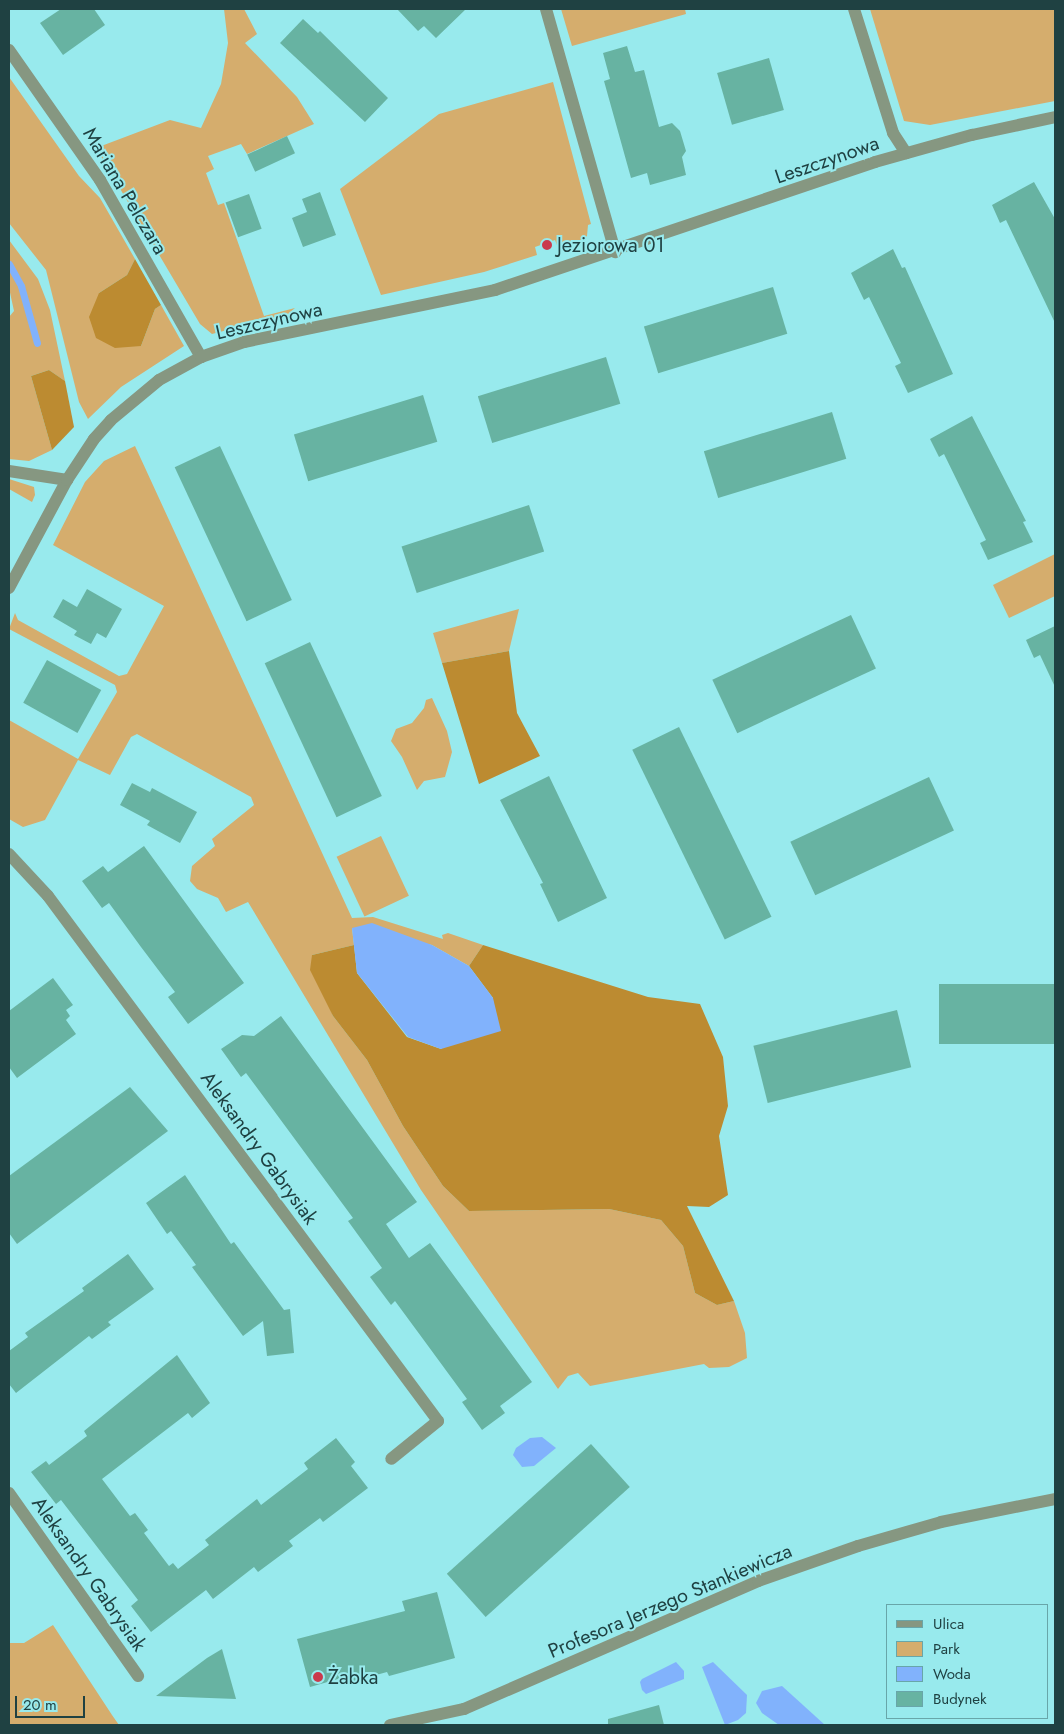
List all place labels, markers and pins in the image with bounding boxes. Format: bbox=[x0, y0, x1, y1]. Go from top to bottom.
place label: Jeziorowa 01 bbox=[557, 233, 665, 257]
marker: Jeziorowa 01 bbox=[541, 239, 553, 251]
place label: Żabka bbox=[328, 1665, 378, 1689]
marker: Żabka bbox=[312, 1671, 324, 1683]

